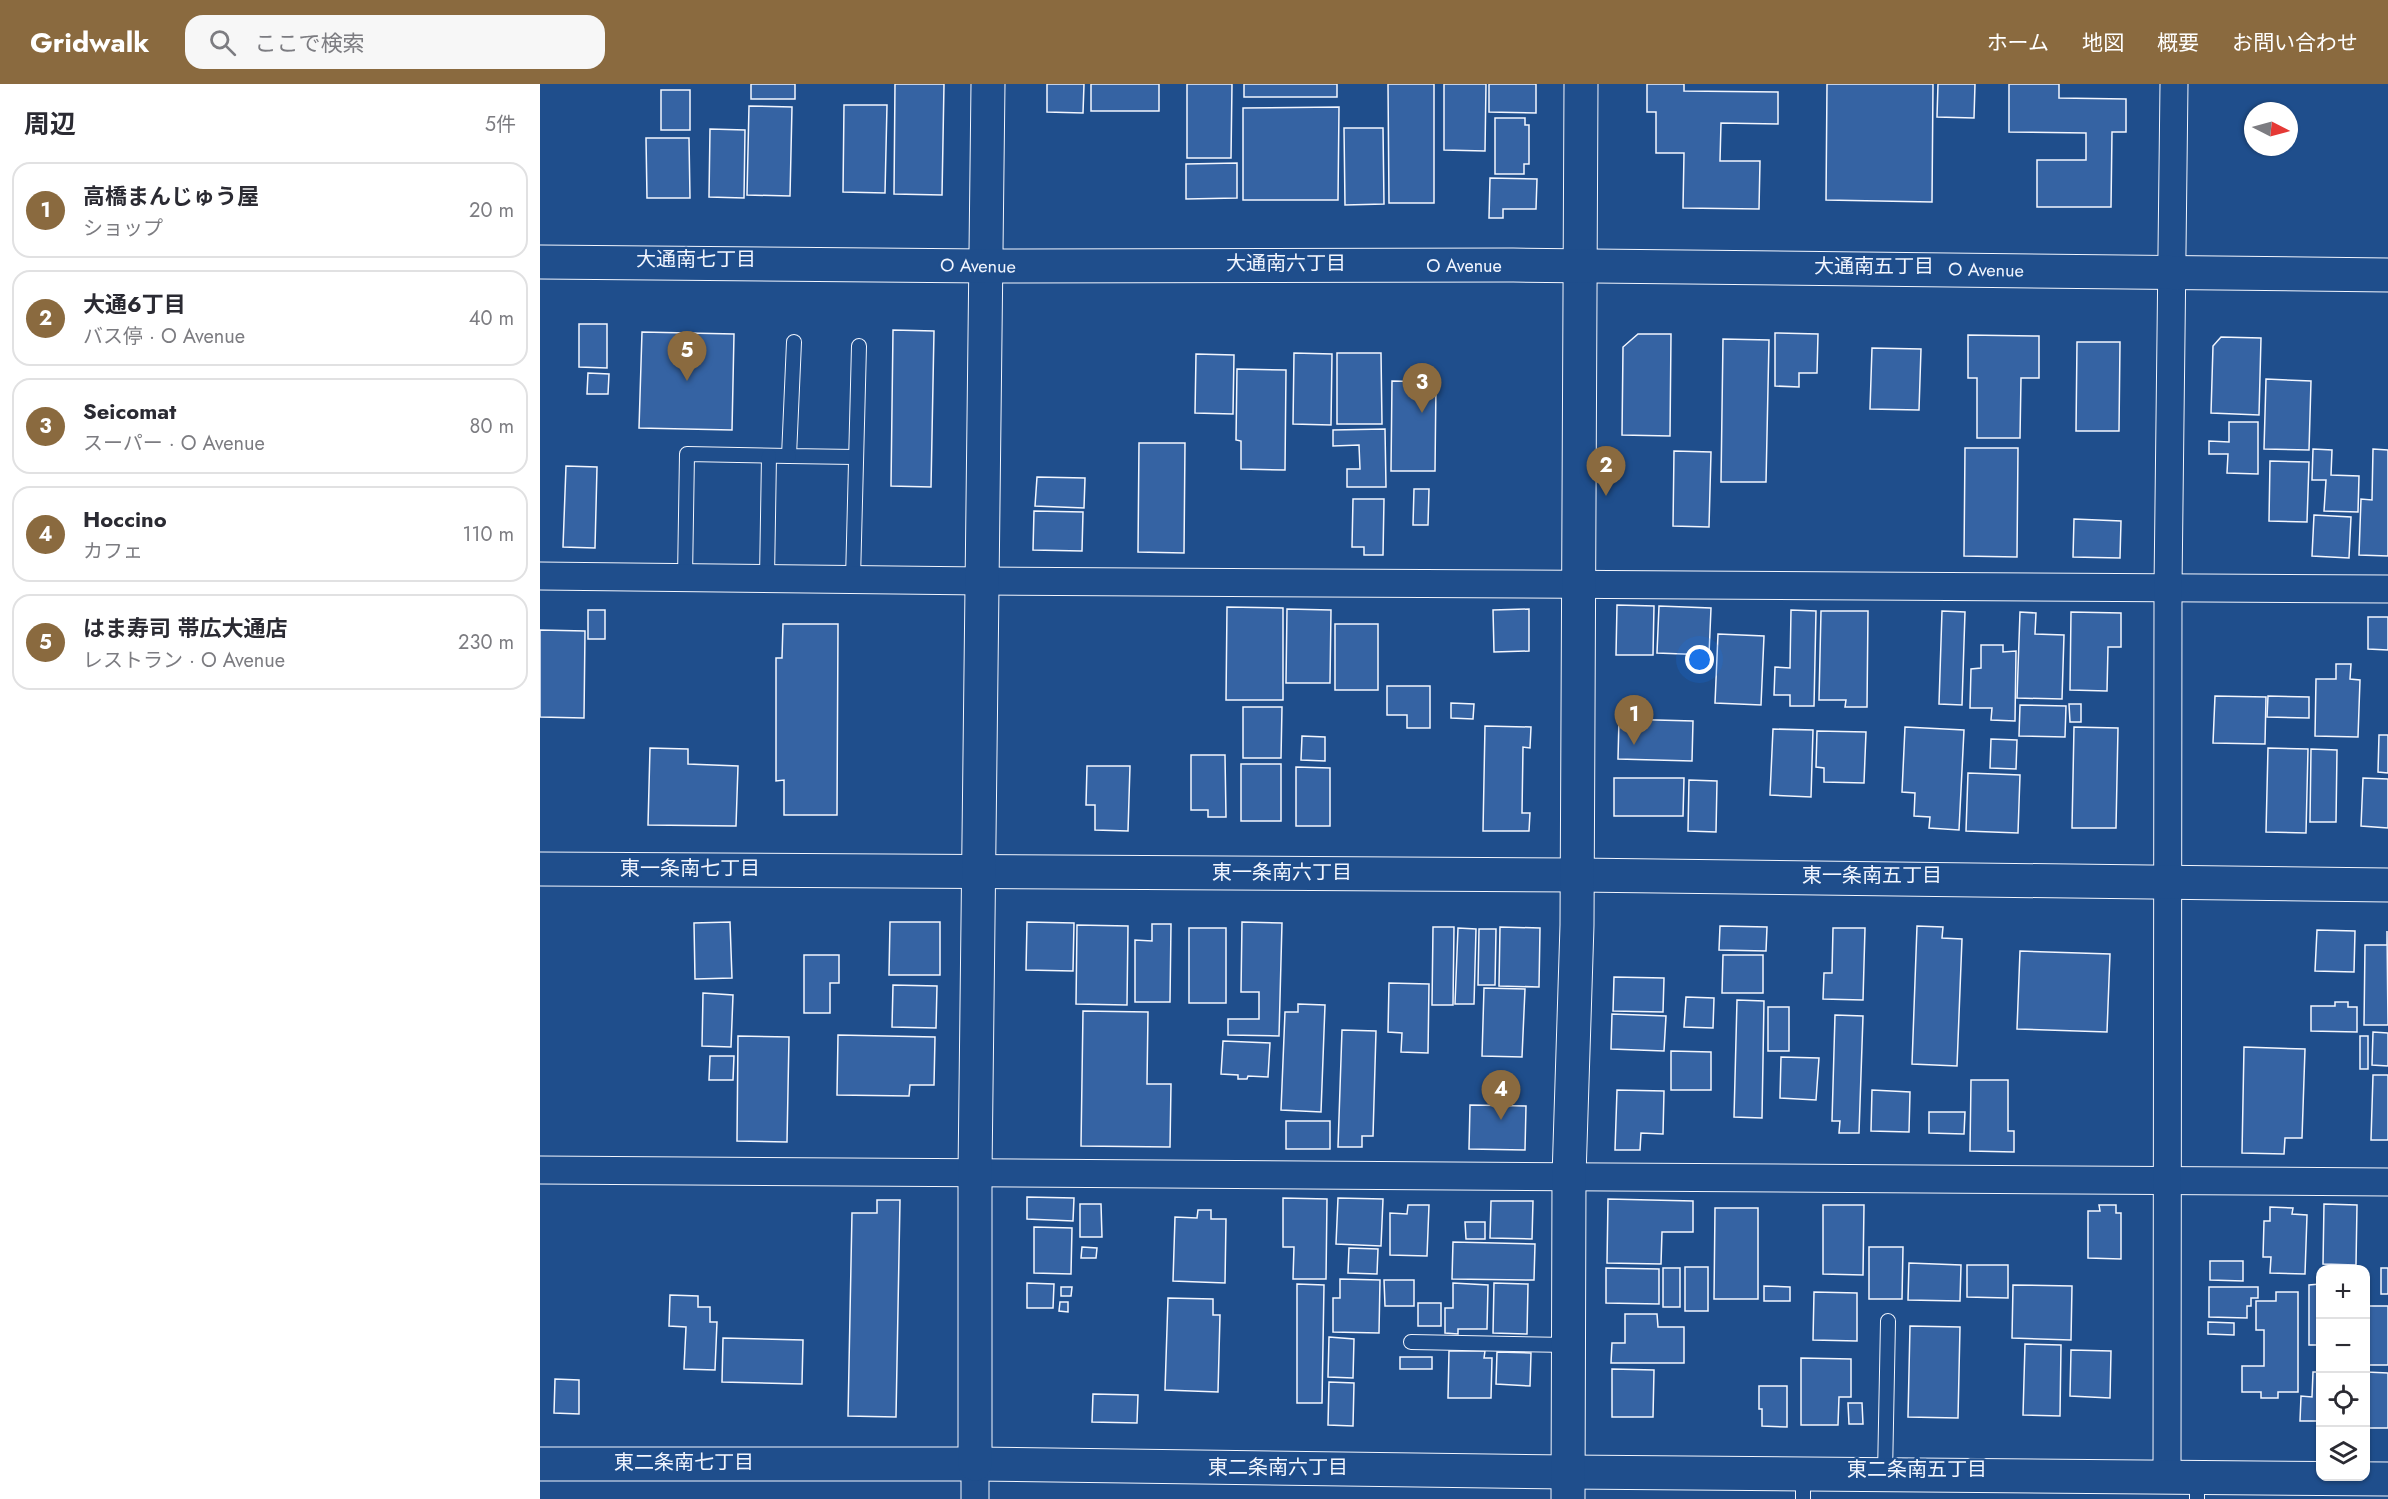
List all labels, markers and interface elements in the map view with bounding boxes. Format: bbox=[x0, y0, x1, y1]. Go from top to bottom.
search box bbox=[185, 15, 605, 69]
text: Gridwalk bbox=[30, 22, 149, 63]
icon: search bbox=[206, 26, 239, 59]
text: ここで検索 bbox=[254, 27, 364, 59]
text: ホーム bbox=[1987, 28, 2049, 58]
text: 地図 bbox=[2082, 28, 2124, 58]
text: 概要 bbox=[2157, 28, 2199, 58]
text: お問い合わせ bbox=[2232, 28, 2358, 58]
north arrow bbox=[2244, 102, 2298, 156]
text: 周辺 bbox=[24, 105, 76, 143]
text: 5件 bbox=[485, 110, 516, 139]
text: 高橋まんじゅう屋 bbox=[83, 180, 259, 212]
text: 1 bbox=[40, 196, 51, 225]
text: 20 m bbox=[469, 196, 514, 225]
text: ショップ bbox=[83, 214, 163, 243]
district label: 大通南七丁目 bbox=[636, 245, 756, 274]
district label: 大通南六丁目 bbox=[1226, 249, 1346, 278]
street label: O Avenue bbox=[940, 252, 1016, 280]
district label: 大通南五丁目 bbox=[1814, 252, 1934, 281]
street label: O Avenue bbox=[1426, 253, 1502, 279]
street label: O Avenue bbox=[1948, 256, 2024, 284]
text: 大通6丁目 bbox=[83, 288, 186, 320]
text: 2 bbox=[39, 304, 52, 333]
text: 40 m bbox=[469, 304, 514, 333]
text: バス停 · O Avenue bbox=[83, 322, 245, 351]
pin: 5 bbox=[668, 332, 706, 381]
pin: 3 bbox=[1402, 364, 1442, 413]
text: Seicomat bbox=[83, 395, 176, 427]
text: 3 bbox=[39, 412, 52, 441]
text: 80 m bbox=[469, 412, 514, 441]
text: スーパー · O Avenue bbox=[83, 429, 265, 458]
pin: 2 bbox=[1586, 446, 1626, 496]
text: Hoccino bbox=[83, 503, 167, 535]
text: 4 bbox=[39, 520, 52, 549]
text: 110 m bbox=[462, 520, 514, 549]
text: カフェ bbox=[83, 537, 143, 566]
text: はま寿司 帯広大通店 bbox=[83, 612, 288, 644]
text: 5 bbox=[39, 628, 52, 657]
text: 230 m bbox=[458, 628, 514, 657]
your location bbox=[1685, 645, 1714, 674]
text: レストラン · O Avenue bbox=[83, 646, 285, 675]
pin: 1 bbox=[1614, 696, 1654, 745]
district label: 東一条南七丁目 bbox=[620, 854, 760, 883]
district label: 東一条南六丁目 bbox=[1212, 858, 1352, 887]
district label: 東一条南五丁目 bbox=[1802, 861, 1942, 890]
pin: 4 bbox=[1482, 1070, 1520, 1120]
map controls bbox=[2316, 1265, 2370, 1481]
button: + bbox=[2316, 1265, 2370, 1319]
button: − bbox=[2316, 1319, 2370, 1373]
button: locate bbox=[2316, 1373, 2370, 1427]
button: layers bbox=[2316, 1427, 2370, 1481]
district label: 東二条南七丁目 bbox=[614, 1448, 754, 1477]
district label: 東二条南六丁目 bbox=[1208, 1453, 1348, 1482]
district label: 東二条南五丁目 bbox=[1847, 1455, 1987, 1484]

